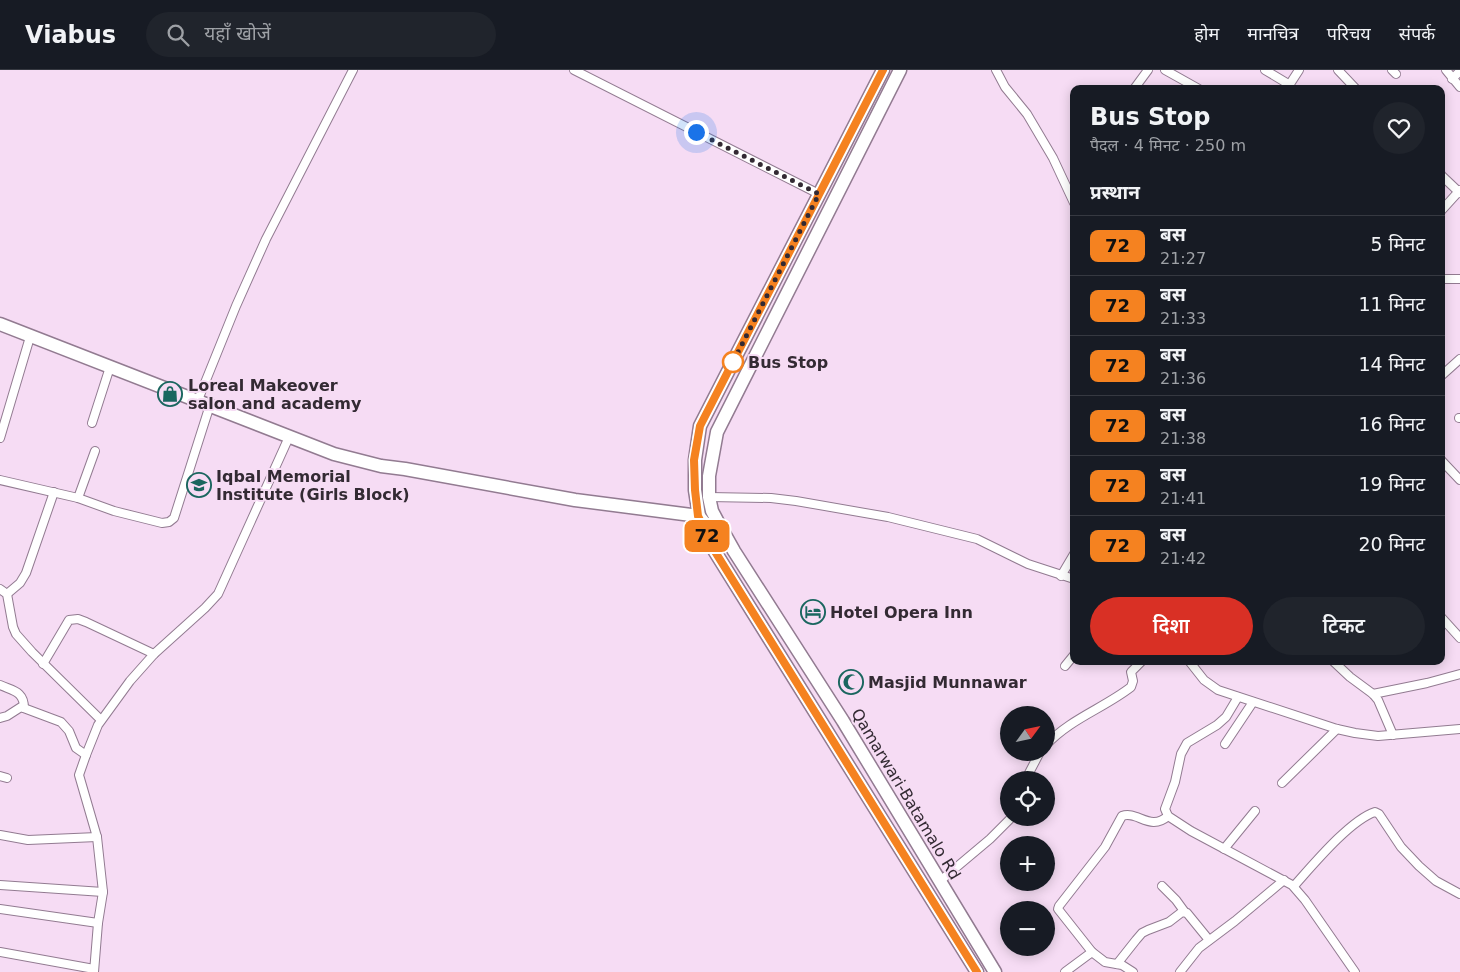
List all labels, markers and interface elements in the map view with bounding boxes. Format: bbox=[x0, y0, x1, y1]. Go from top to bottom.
search box bbox=[146, 12, 496, 57]
text: Viabus bbox=[25, 21, 116, 49]
icon: search bbox=[164, 21, 192, 49]
text: यहाँ खोजें bbox=[204, 22, 271, 44]
text: होम bbox=[1194, 23, 1219, 44]
text: मानचित्र bbox=[1247, 23, 1299, 44]
text: परिचय bbox=[1327, 23, 1371, 44]
text: संपर्क bbox=[1399, 23, 1435, 44]
button: heart bbox=[1373, 102, 1425, 154]
text: Bus Stop bbox=[1090, 103, 1210, 131]
your location bbox=[684, 120, 709, 145]
text: पैदल · 4 मिनट · 250 m bbox=[1090, 136, 1246, 155]
text: प्रस्थान bbox=[1090, 181, 1140, 203]
text: बस bbox=[1160, 223, 1186, 245]
text: 5 मिनट bbox=[1370, 233, 1425, 255]
text: 72 bbox=[1105, 235, 1130, 256]
text: 21:27 bbox=[1160, 249, 1206, 268]
text: बस bbox=[1160, 283, 1186, 305]
text: 11 मिनट bbox=[1358, 293, 1425, 315]
text: 72 bbox=[1105, 295, 1130, 316]
text: 21:33 bbox=[1160, 309, 1206, 328]
text: बस bbox=[1160, 343, 1186, 365]
marker: Bus Stop bbox=[722, 351, 744, 373]
place label: Bus Stop bbox=[748, 353, 828, 372]
text: 14 मिनट bbox=[1358, 353, 1425, 375]
text: 72 bbox=[1105, 355, 1130, 376]
text: 21:36 bbox=[1160, 369, 1206, 388]
place label: Loreal Makeover salon and academy bbox=[188, 376, 362, 413]
shop icon: Loreal Makeover salon and academy bbox=[157, 381, 183, 407]
text: बस bbox=[1160, 403, 1186, 425]
text: 16 मिनट bbox=[1358, 413, 1425, 435]
text: 72 bbox=[1105, 415, 1130, 436]
text: 21:38 bbox=[1160, 429, 1206, 448]
text: बस bbox=[1160, 463, 1186, 485]
place label: Iqbal Memorial Institute (Girls Block) bbox=[216, 467, 410, 504]
school or university icon: Iqbal Memorial Institute (Girls Block) bbox=[186, 472, 212, 498]
text: 19 मिनट bbox=[1358, 473, 1425, 495]
text: 72 bbox=[1105, 475, 1130, 496]
text: 21:41 bbox=[1160, 489, 1206, 508]
line badge: 72 bbox=[684, 520, 730, 552]
text: बस bbox=[1160, 523, 1186, 545]
text: 72 bbox=[694, 525, 720, 546]
text: 20 मिनट bbox=[1358, 533, 1425, 555]
text: 72 bbox=[1105, 535, 1130, 556]
text: 21:42 bbox=[1160, 549, 1206, 568]
button: दिशा bbox=[1090, 597, 1253, 655]
button: टिकट bbox=[1263, 597, 1425, 655]
hotel icon: Hotel Opera Inn bbox=[800, 599, 826, 625]
place label: Hotel Opera Inn bbox=[830, 603, 973, 622]
mosque icon: Masjid Munnawar bbox=[838, 669, 864, 695]
place label: Masjid Munnawar bbox=[868, 673, 1027, 692]
street label: Qamarwari-Batamalo Rd bbox=[847, 705, 965, 883]
north arrow bbox=[1000, 706, 1055, 761]
map controls bbox=[1000, 706, 1055, 956]
button: locate bbox=[1000, 771, 1055, 826]
button: + bbox=[1000, 836, 1055, 891]
button: − bbox=[1000, 901, 1055, 956]

